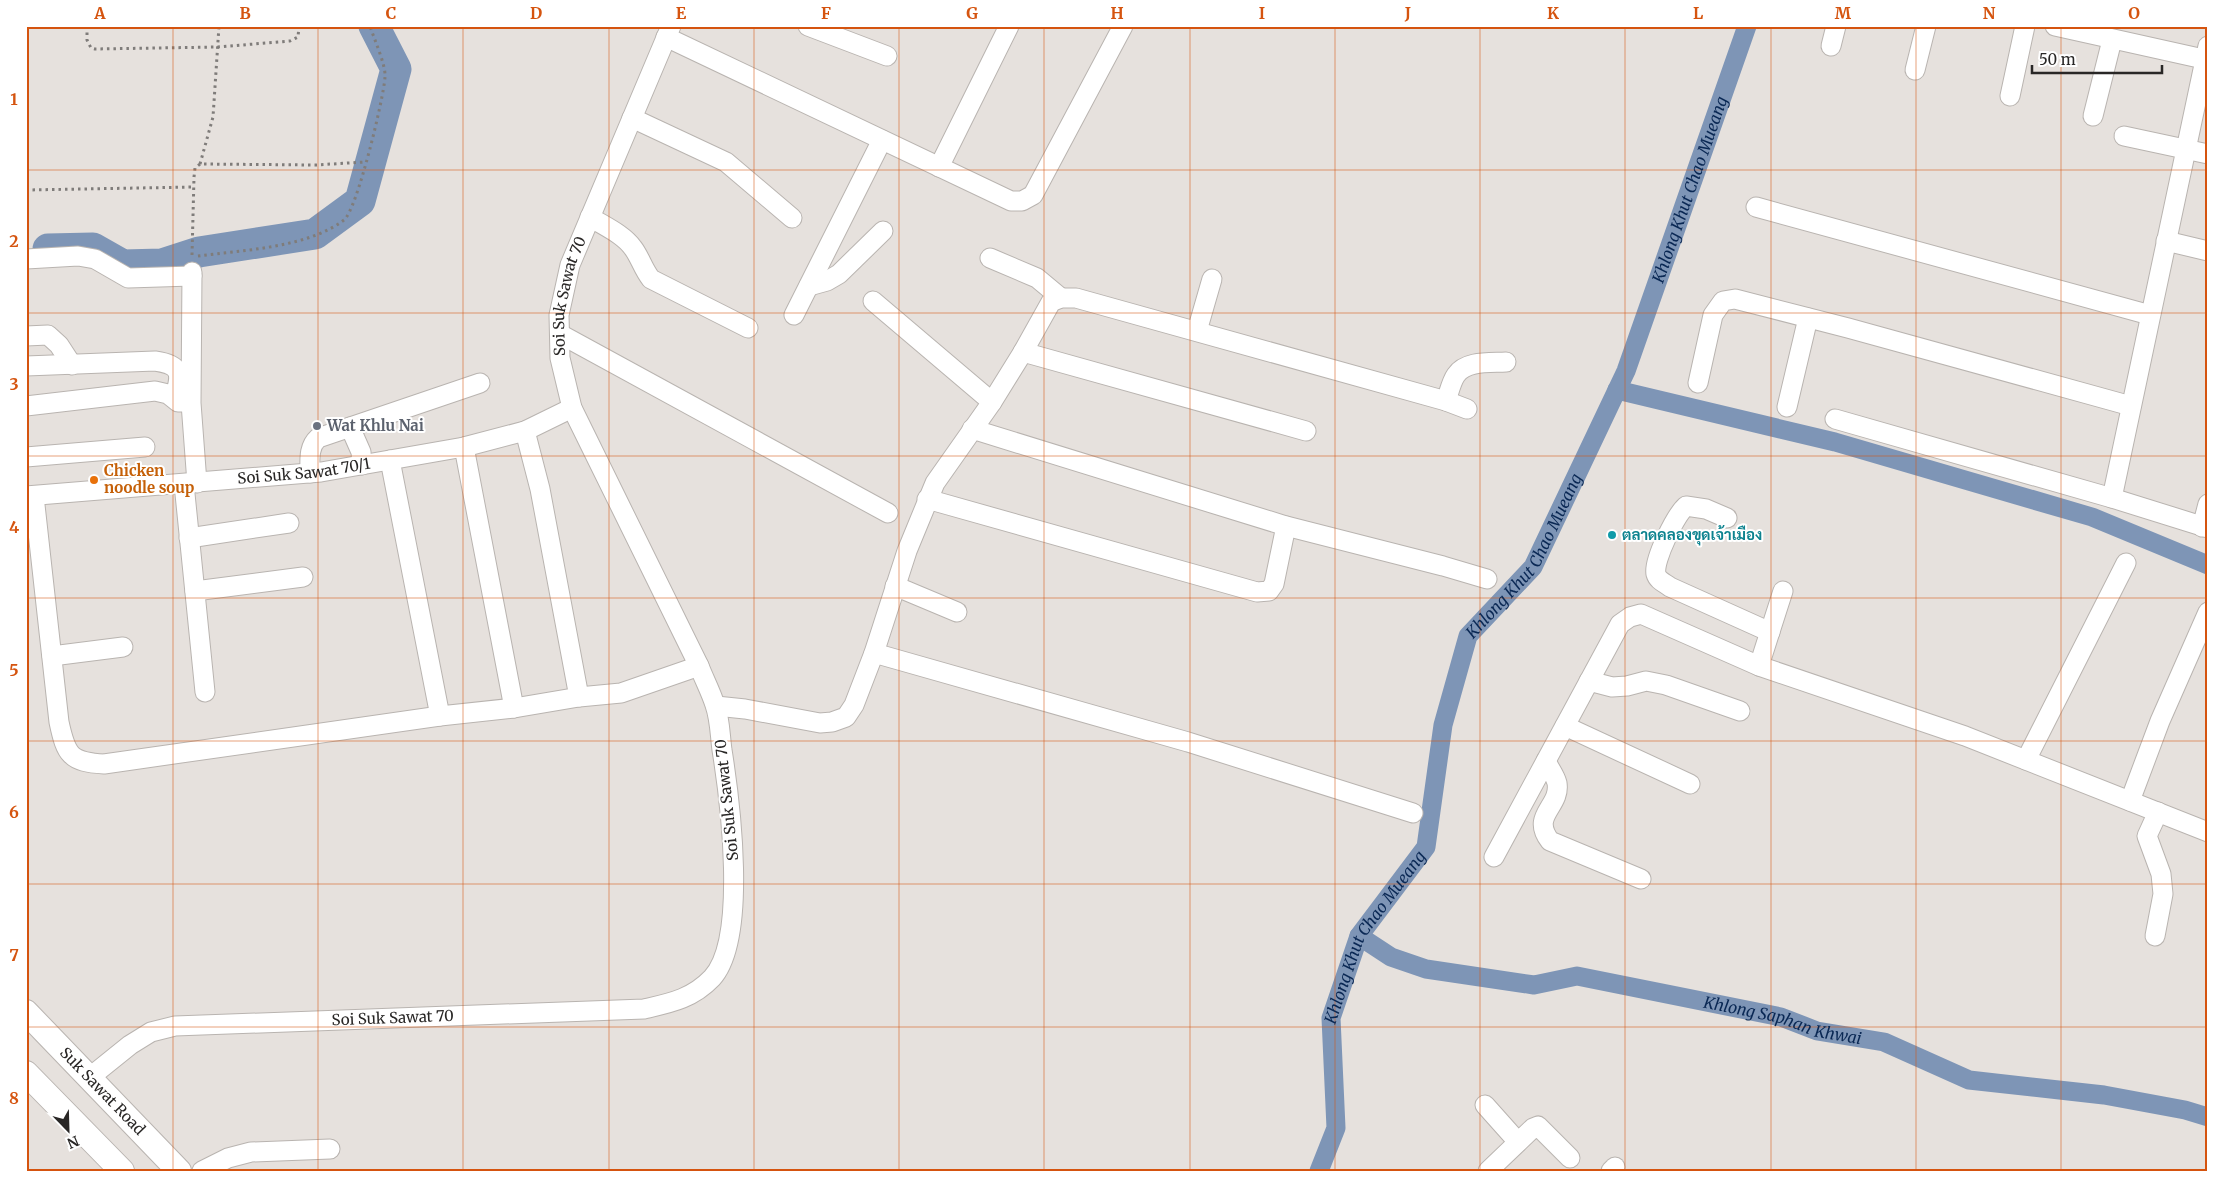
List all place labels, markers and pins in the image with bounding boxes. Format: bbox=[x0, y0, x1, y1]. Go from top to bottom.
place label: Wat Khlu Nai bbox=[326, 416, 424, 435]
marker: Wat Khlu Nai bbox=[311, 420, 323, 432]
place label: Chicken noodle soup bbox=[104, 461, 195, 497]
marker: Chicken noodle soup bbox=[88, 474, 100, 486]
place label: ตลาดคลองขุดเจ้าเมือง bbox=[1622, 525, 1762, 546]
marker: ตลาดคลองขุดเจ้าเมือง bbox=[1606, 529, 1618, 541]

